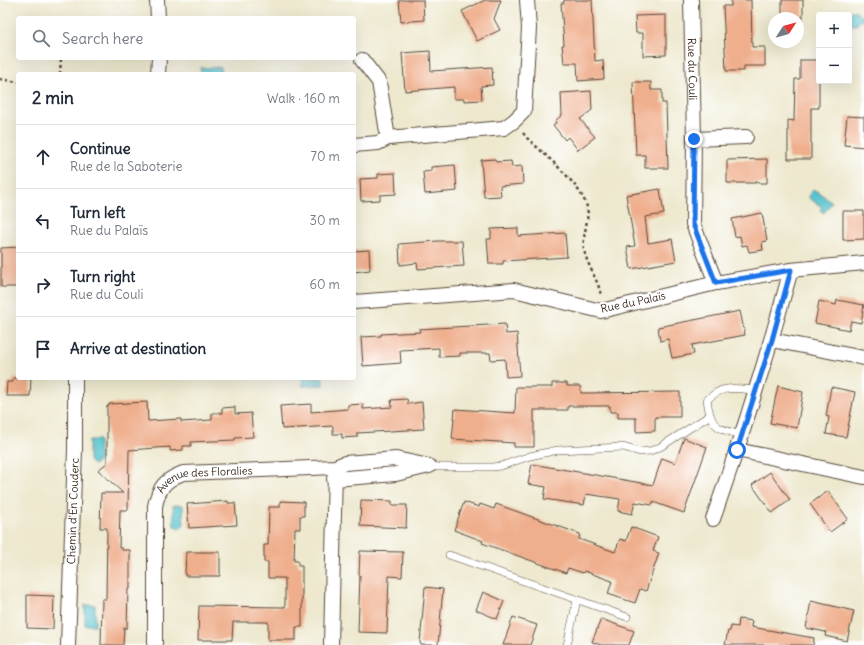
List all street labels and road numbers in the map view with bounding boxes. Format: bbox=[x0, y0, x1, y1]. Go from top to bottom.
street label: Rue du Couli bbox=[685, 38, 700, 100]
street label: Rue du Palaïs bbox=[599, 288, 667, 316]
street label: Chemin d'En Couderc bbox=[64, 457, 82, 565]
street label: Avenue des Floralies bbox=[153, 463, 253, 495]

